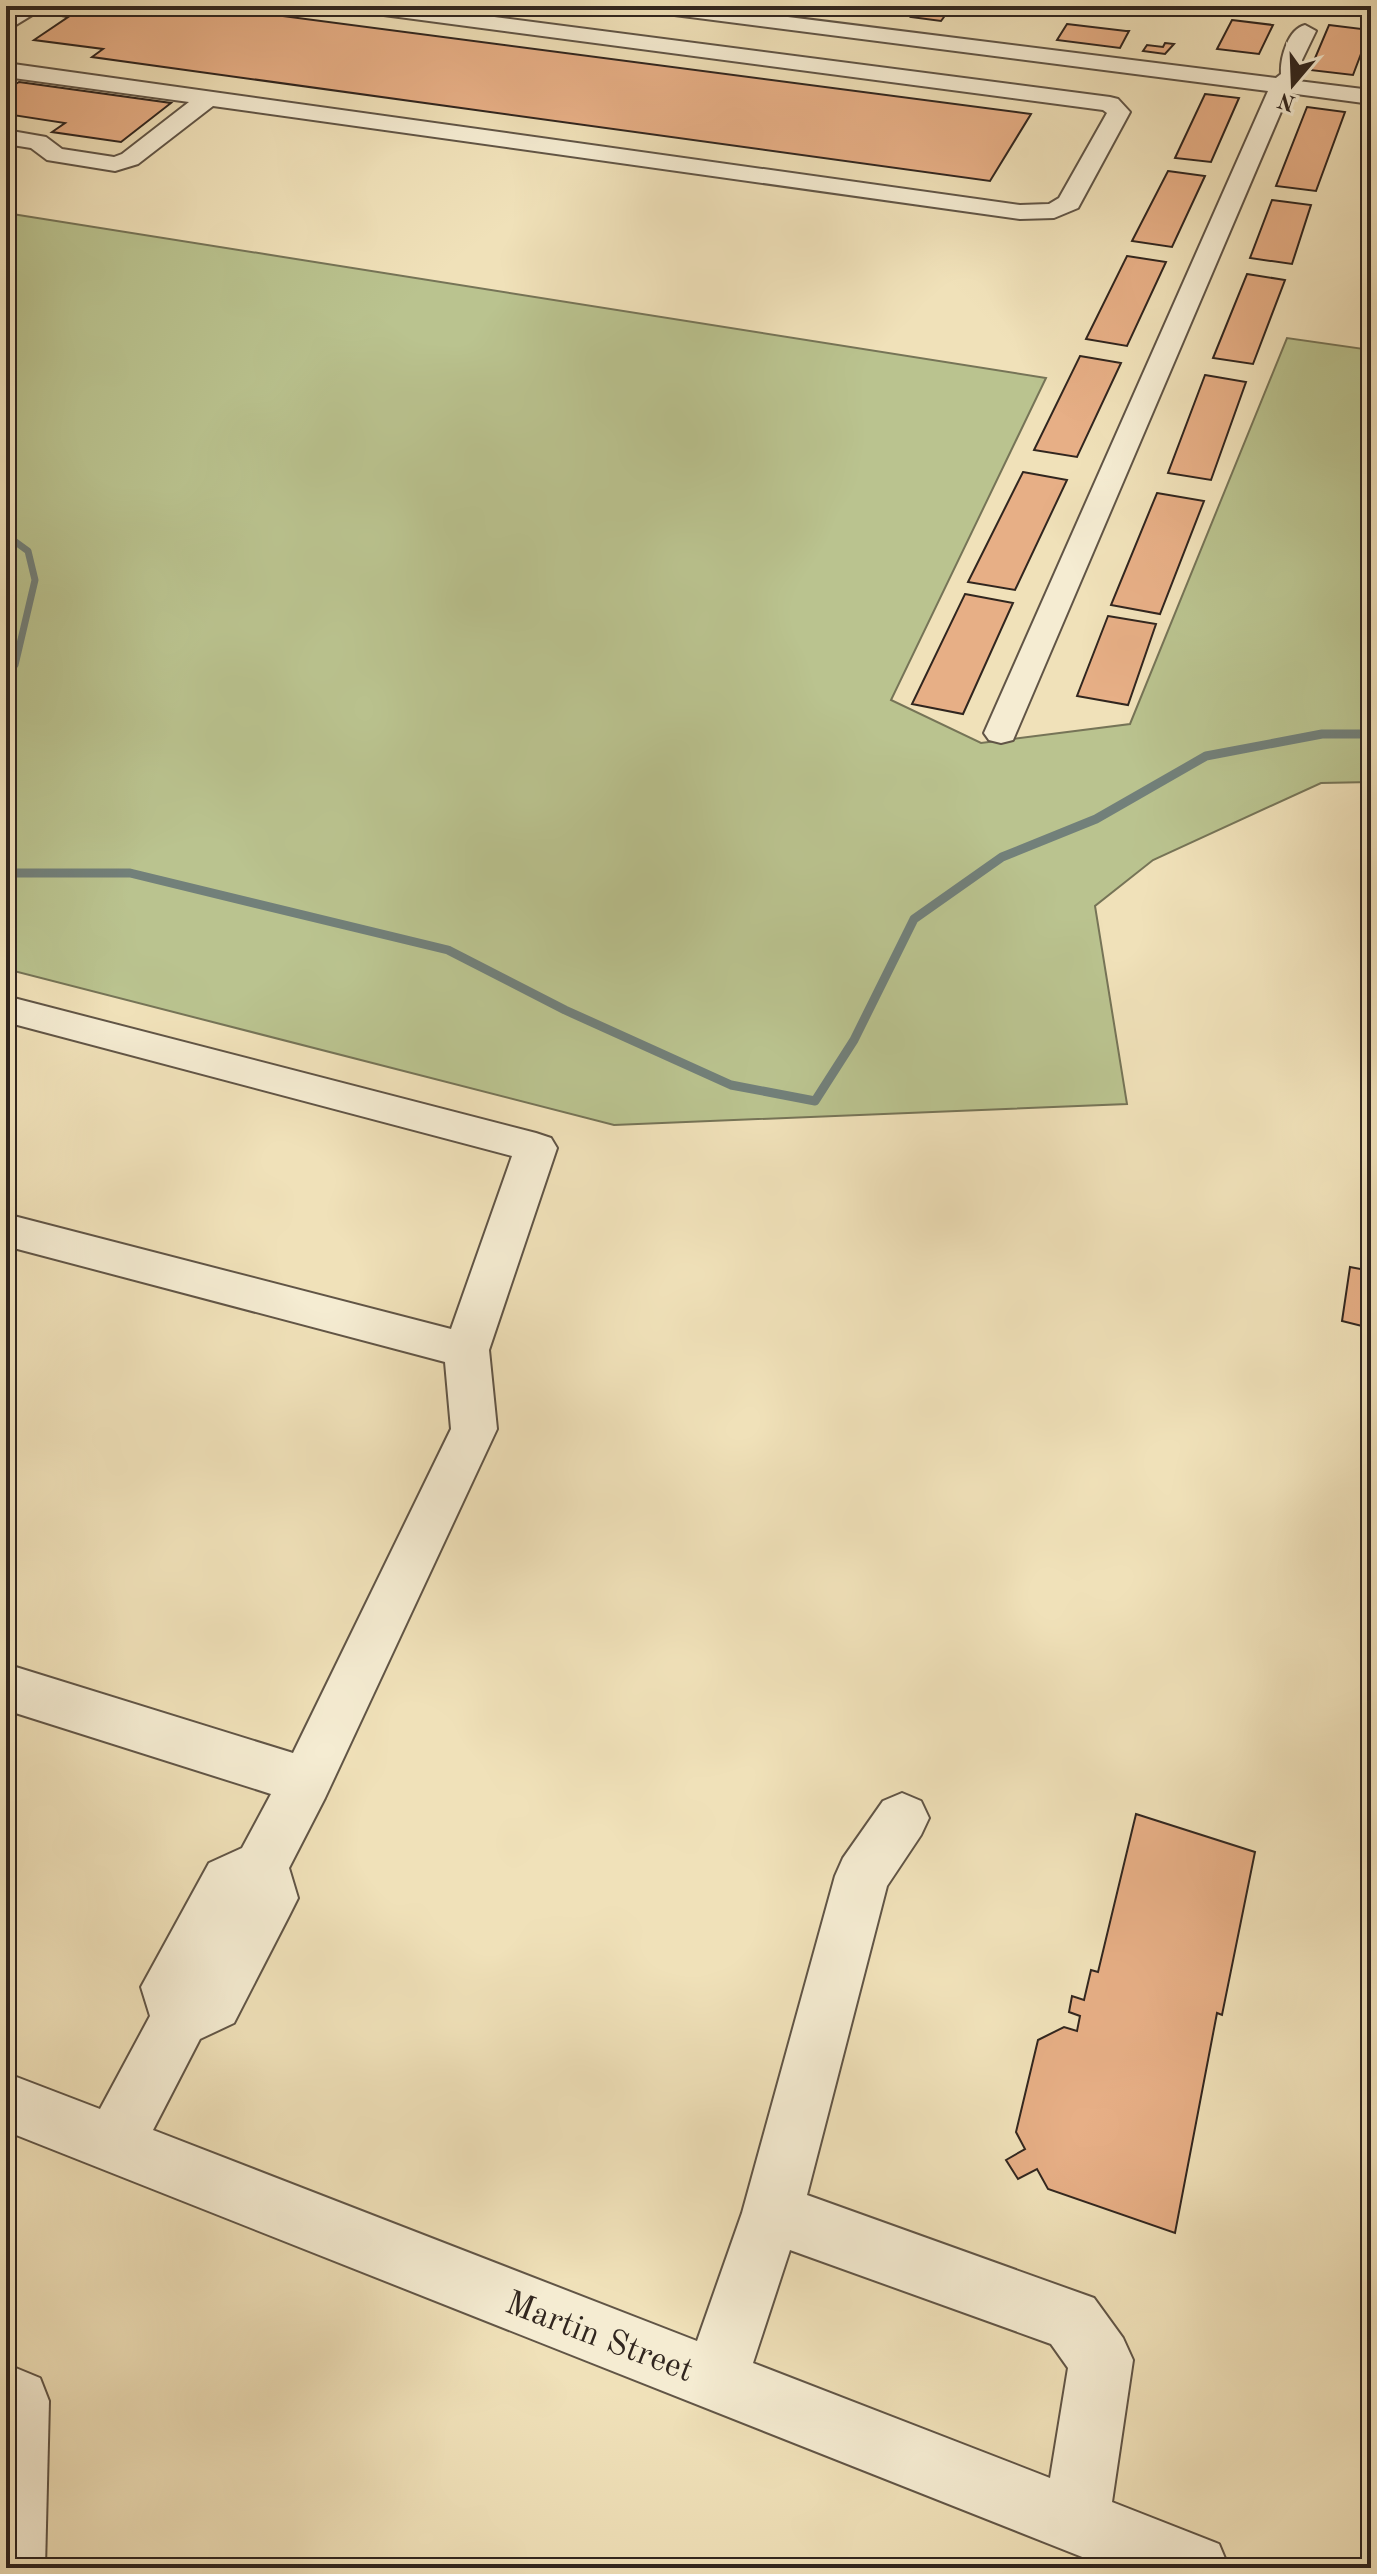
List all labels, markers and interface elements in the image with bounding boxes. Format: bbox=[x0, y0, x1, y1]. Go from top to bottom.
north arrow bbox=[1253, 44, 1333, 124]
text: N bbox=[1275, 88, 1299, 114]
street label: Martin Street bbox=[500, 2286, 698, 2389]

